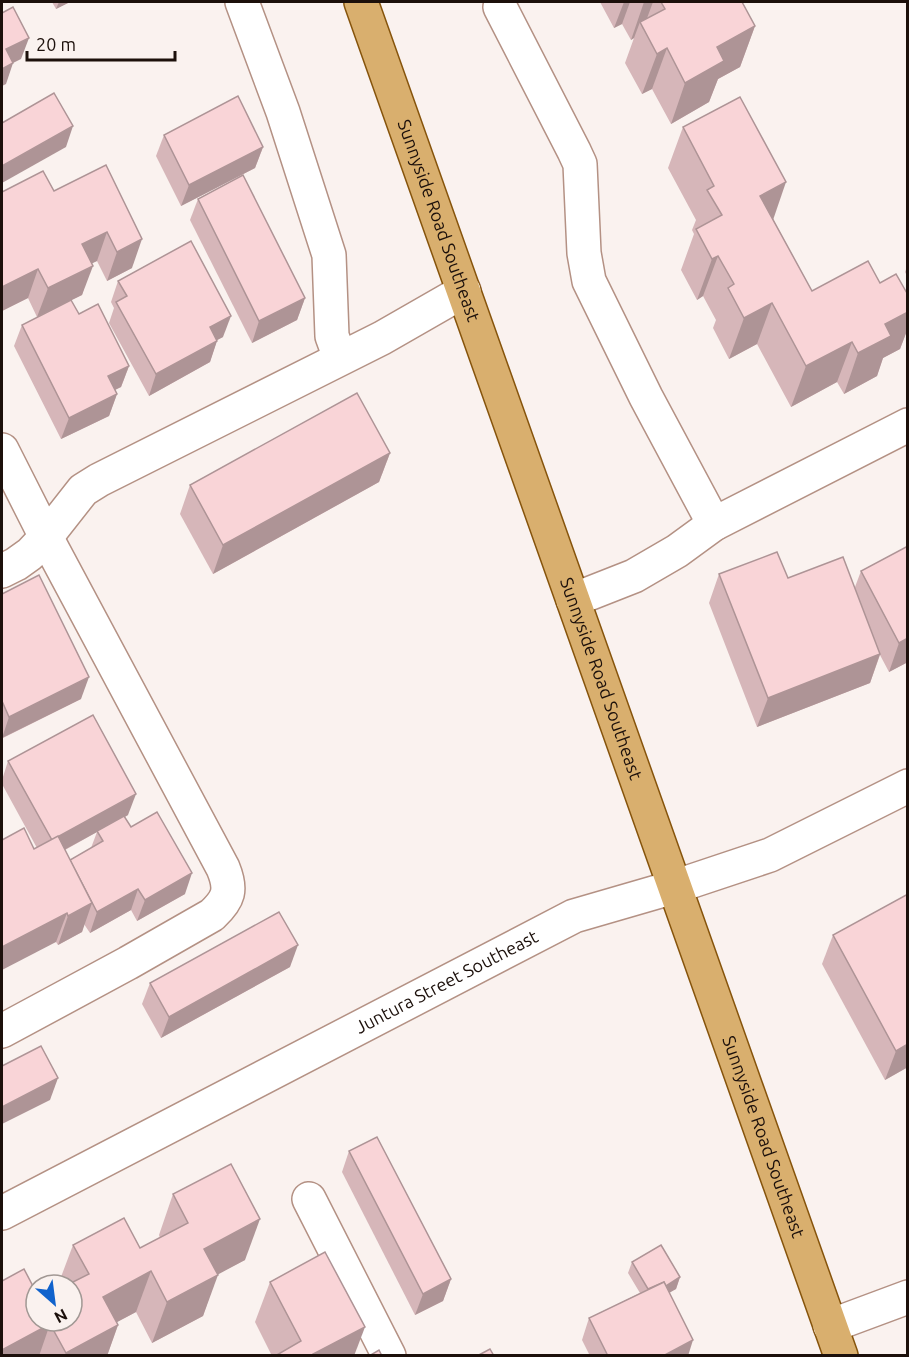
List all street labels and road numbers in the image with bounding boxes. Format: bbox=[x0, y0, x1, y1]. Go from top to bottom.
street label: Sunnyside Road Southeast bbox=[394, 117, 484, 324]
street label: Sunnyside Road Southeast bbox=[557, 575, 647, 782]
street label: Juntura Street Southeast bbox=[351, 926, 541, 1037]
street label: Sunnyside Road Southeast bbox=[719, 1033, 809, 1240]

